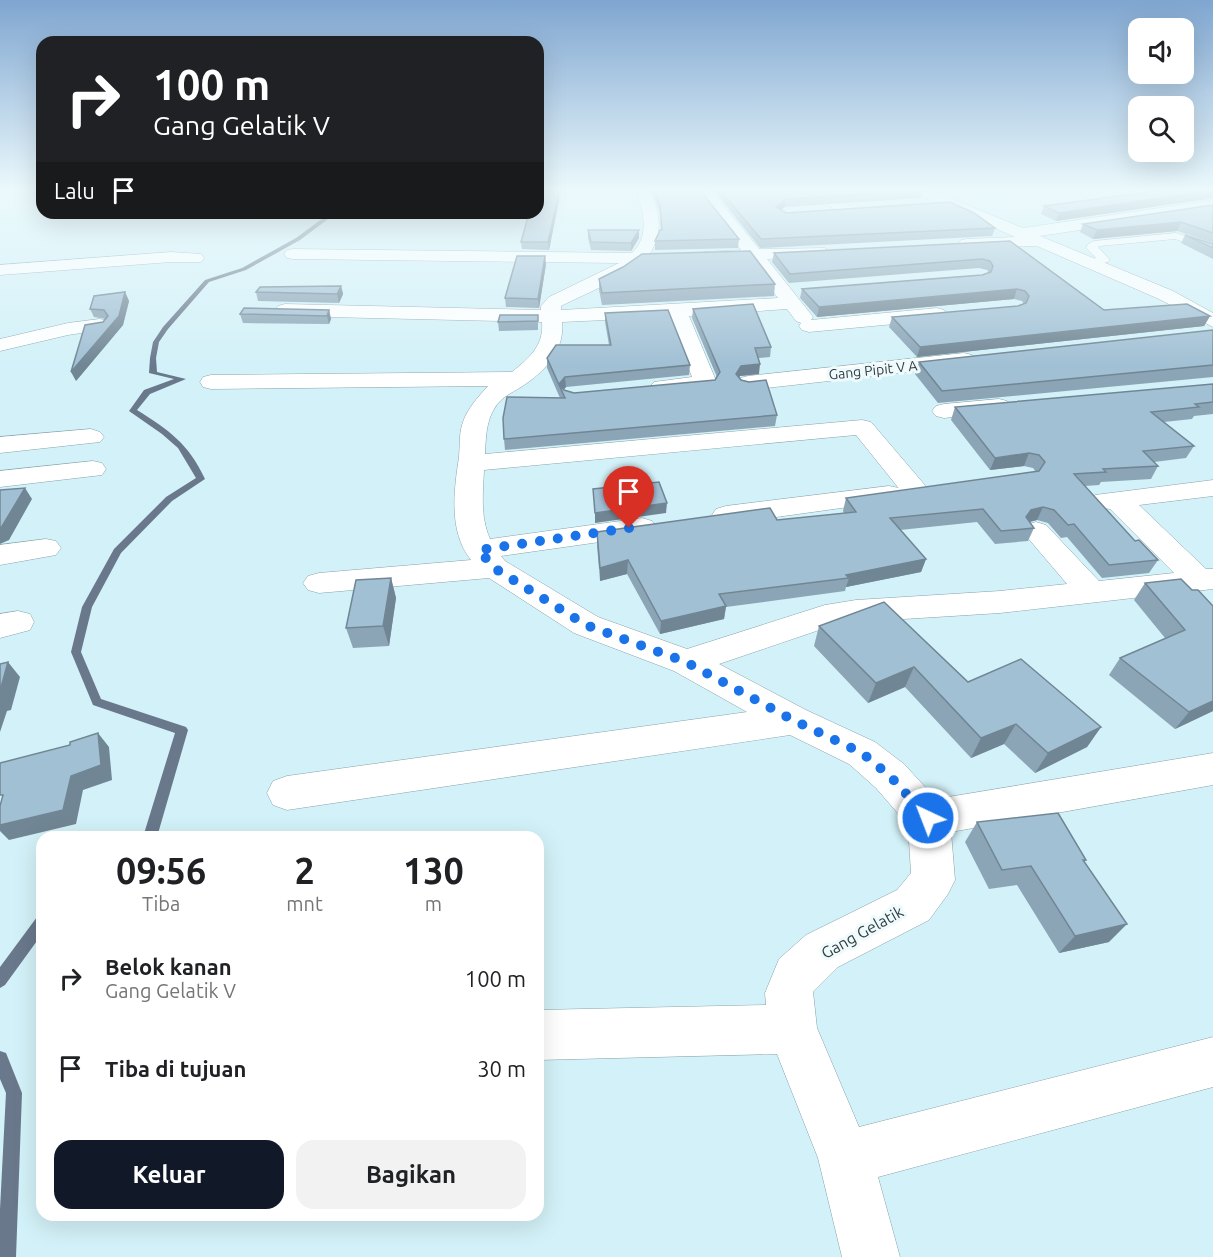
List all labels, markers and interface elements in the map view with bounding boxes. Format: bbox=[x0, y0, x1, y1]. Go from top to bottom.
map controls bbox=[1128, 18, 1194, 162]
button: sound bbox=[1128, 18, 1194, 84]
icon: right bbox=[54, 60, 132, 138]
text: 100 m bbox=[153, 61, 270, 108]
button: search bbox=[1128, 96, 1194, 162]
text: Gang Gelatik V bbox=[153, 110, 330, 140]
icon: arrive bbox=[107, 174, 140, 207]
text: Lalu bbox=[54, 178, 95, 203]
street label: Gang Pipit V A bbox=[828, 357, 918, 383]
pin bbox=[603, 466, 654, 528]
icon: arrive bbox=[612, 475, 645, 508]
position arrow bbox=[896, 786, 960, 850]
text: 09:56 bbox=[116, 850, 206, 891]
text: 2 bbox=[294, 850, 315, 891]
text: 130 bbox=[403, 850, 464, 891]
text: Tiba bbox=[142, 892, 180, 915]
text: mnt bbox=[286, 892, 323, 915]
text: m bbox=[425, 892, 442, 915]
street label: Gang Gelatik bbox=[818, 902, 906, 962]
text: Belok kanan bbox=[105, 954, 232, 979]
icon: right bbox=[54, 962, 87, 995]
text: 100 m bbox=[465, 966, 526, 991]
text: Gang Gelatik V bbox=[105, 979, 236, 1002]
icon: arrive bbox=[54, 1052, 87, 1085]
text: Tiba di tujuan bbox=[105, 1056, 246, 1081]
text: 30 m bbox=[477, 1056, 526, 1081]
button: Keluar bbox=[54, 1140, 284, 1209]
button: Bagikan bbox=[296, 1140, 526, 1209]

